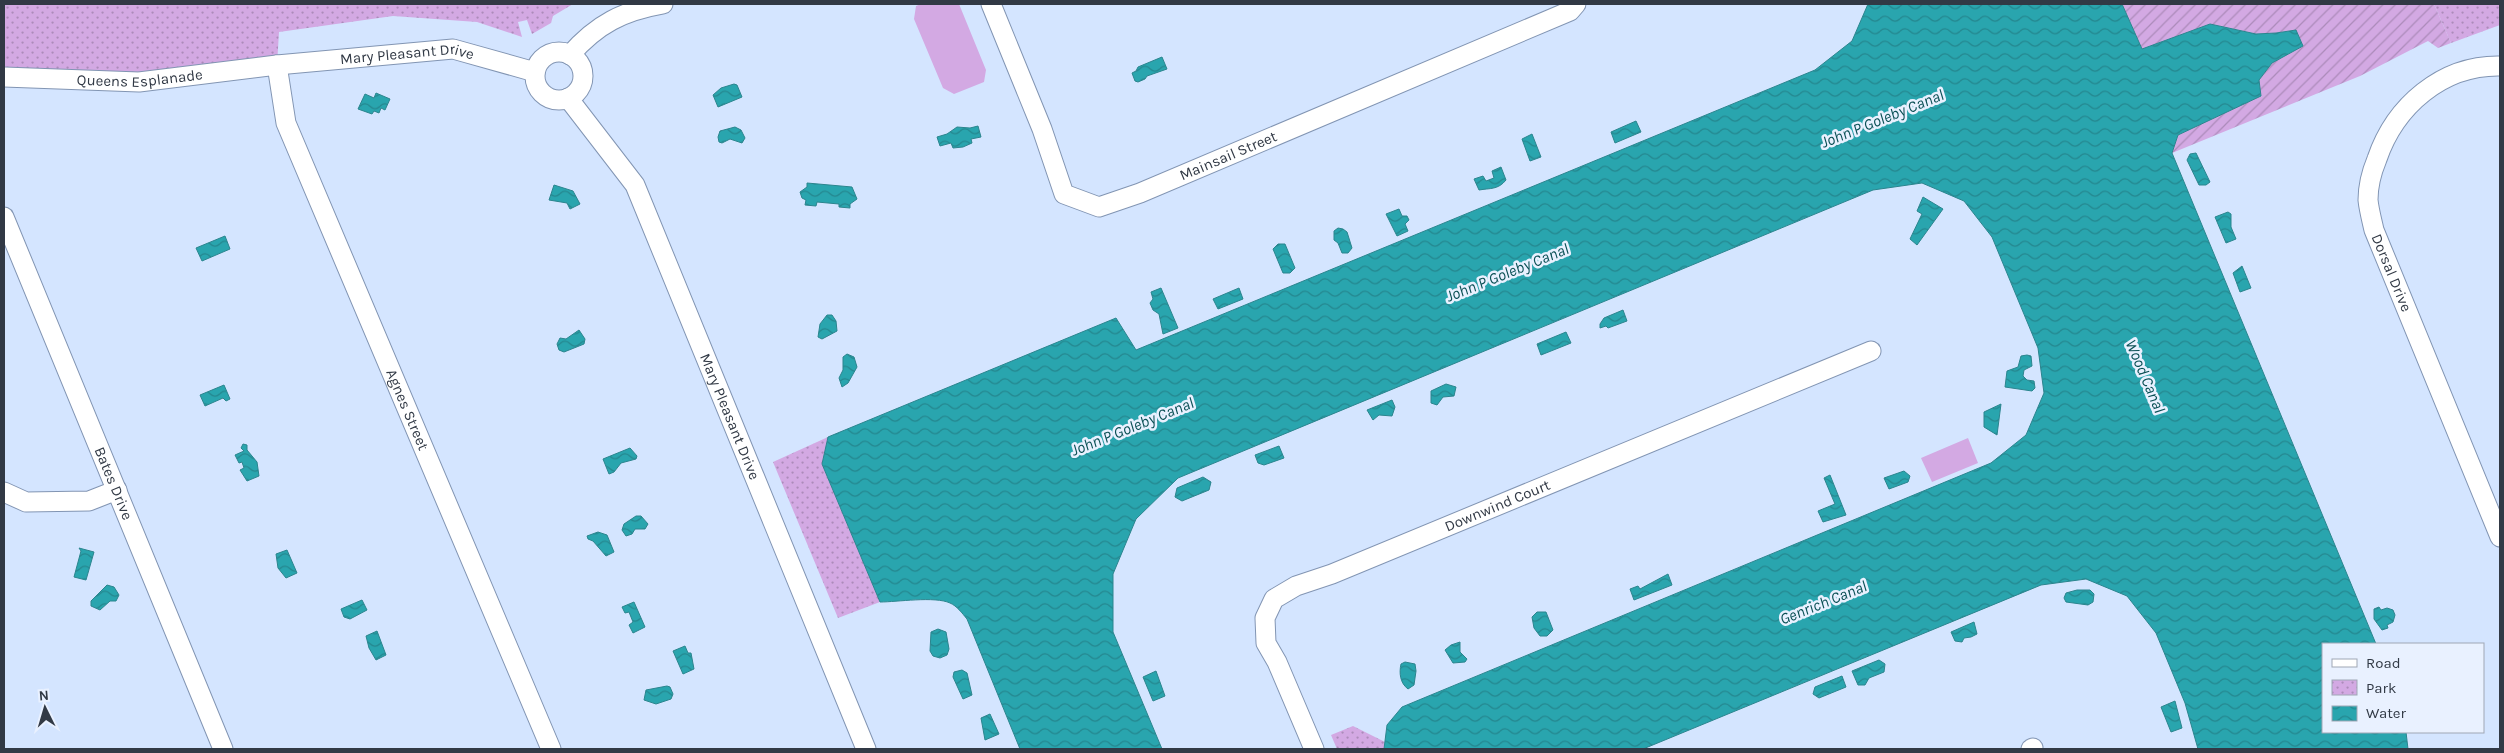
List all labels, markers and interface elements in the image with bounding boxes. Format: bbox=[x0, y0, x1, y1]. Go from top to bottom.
street label: Mary Pleasant Drive bbox=[339, 40, 476, 68]
street label: Queens Esplanade bbox=[76, 65, 204, 91]
water label: John P Goleby Canal bbox=[1818, 85, 1946, 152]
street label: Mainsail Street bbox=[1177, 127, 1280, 184]
street label: Dorsal Drive bbox=[2368, 231, 2416, 314]
water label: John P Goleby Canal bbox=[1443, 239, 1571, 306]
water label: Wood Canal bbox=[2122, 337, 2169, 416]
street label: Mary Pleasant Drive bbox=[696, 351, 764, 482]
street label: Agnes Street bbox=[382, 366, 433, 453]
water label: John P Goleby Canal bbox=[1068, 393, 1196, 460]
street label: Bates Drive bbox=[91, 444, 137, 523]
street label: Downwind Court bbox=[1442, 476, 1553, 535]
water label: Genrich Canal bbox=[1777, 576, 1870, 629]
legend bbox=[2322, 643, 2484, 733]
text: Road bbox=[2366, 654, 2401, 672]
text: Park bbox=[2366, 679, 2396, 697]
north arrow bbox=[20, 683, 70, 733]
text: N bbox=[38, 687, 50, 704]
text: Water bbox=[2366, 704, 2407, 722]

